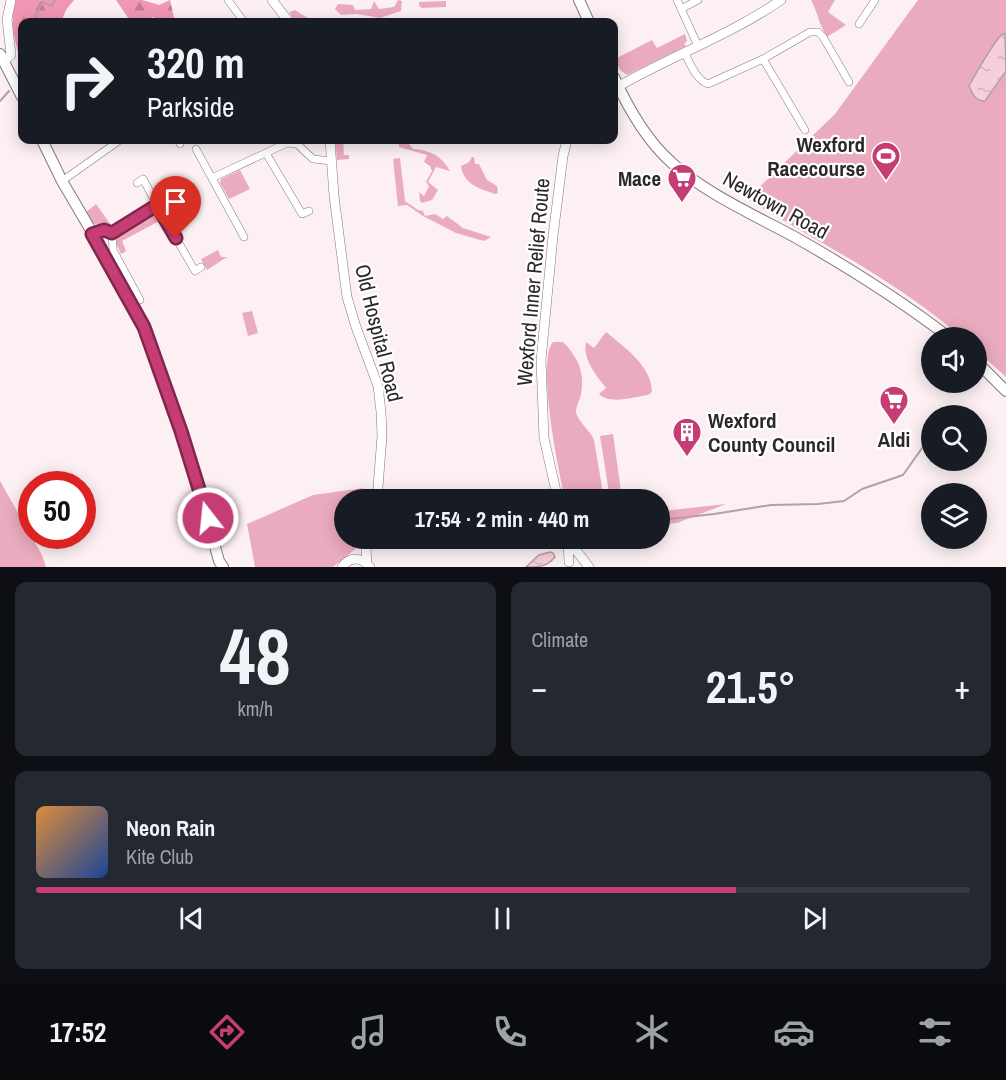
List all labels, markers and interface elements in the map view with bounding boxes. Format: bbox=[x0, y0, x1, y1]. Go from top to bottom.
text: 320 m bbox=[147, 35, 245, 91]
icon: right bbox=[48, 42, 126, 120]
text: Parkside bbox=[147, 89, 234, 125]
place label: Wexford Racecourse bbox=[767, 130, 865, 183]
sports icon: Wexford Racecourse bbox=[870, 140, 902, 182]
supermarket icon: Mace bbox=[666, 162, 698, 204]
place label: Mace bbox=[618, 164, 661, 193]
street label: Newtown Road bbox=[718, 164, 834, 246]
pin bbox=[150, 176, 201, 238]
street label: Wexford Inner Relief Route bbox=[509, 177, 557, 387]
icon: arrive bbox=[159, 185, 192, 218]
street label: Old Hospital Road bbox=[348, 261, 410, 405]
map controls bbox=[921, 327, 987, 549]
button: sound bbox=[921, 327, 987, 393]
supermarket icon: Aldi bbox=[878, 384, 910, 426]
button: search bbox=[921, 405, 987, 471]
place label: Wexford County Council bbox=[708, 406, 835, 459]
building icon: Wexford County Council bbox=[671, 416, 703, 458]
place label: Aldi bbox=[878, 425, 910, 454]
speed limit sign: 50 bbox=[18, 471, 96, 549]
button: layers bbox=[921, 483, 987, 549]
position arrow bbox=[176, 486, 240, 550]
text: 17:54 · 2 min · 440 m bbox=[415, 504, 589, 534]
text: 48 bbox=[220, 603, 291, 708]
text: Climate bbox=[532, 626, 588, 653]
text: 21.5° bbox=[706, 656, 796, 717]
text: − bbox=[532, 665, 547, 709]
text: + bbox=[954, 665, 970, 709]
text: km/h bbox=[237, 695, 273, 722]
text: Neon Rain bbox=[126, 813, 215, 843]
text: Kite Club bbox=[126, 843, 193, 870]
icon: previous bbox=[175, 902, 208, 935]
icon: pause bbox=[486, 902, 519, 935]
icon: next bbox=[798, 902, 831, 935]
icon: directions bbox=[206, 1011, 248, 1053]
icon: music bbox=[348, 1011, 390, 1053]
icon: phone bbox=[489, 1011, 531, 1053]
icon: climate bbox=[631, 1011, 673, 1053]
icon: car bbox=[773, 1011, 815, 1053]
icon: filters bbox=[914, 1011, 956, 1053]
text: 17:52 bbox=[50, 1014, 106, 1050]

